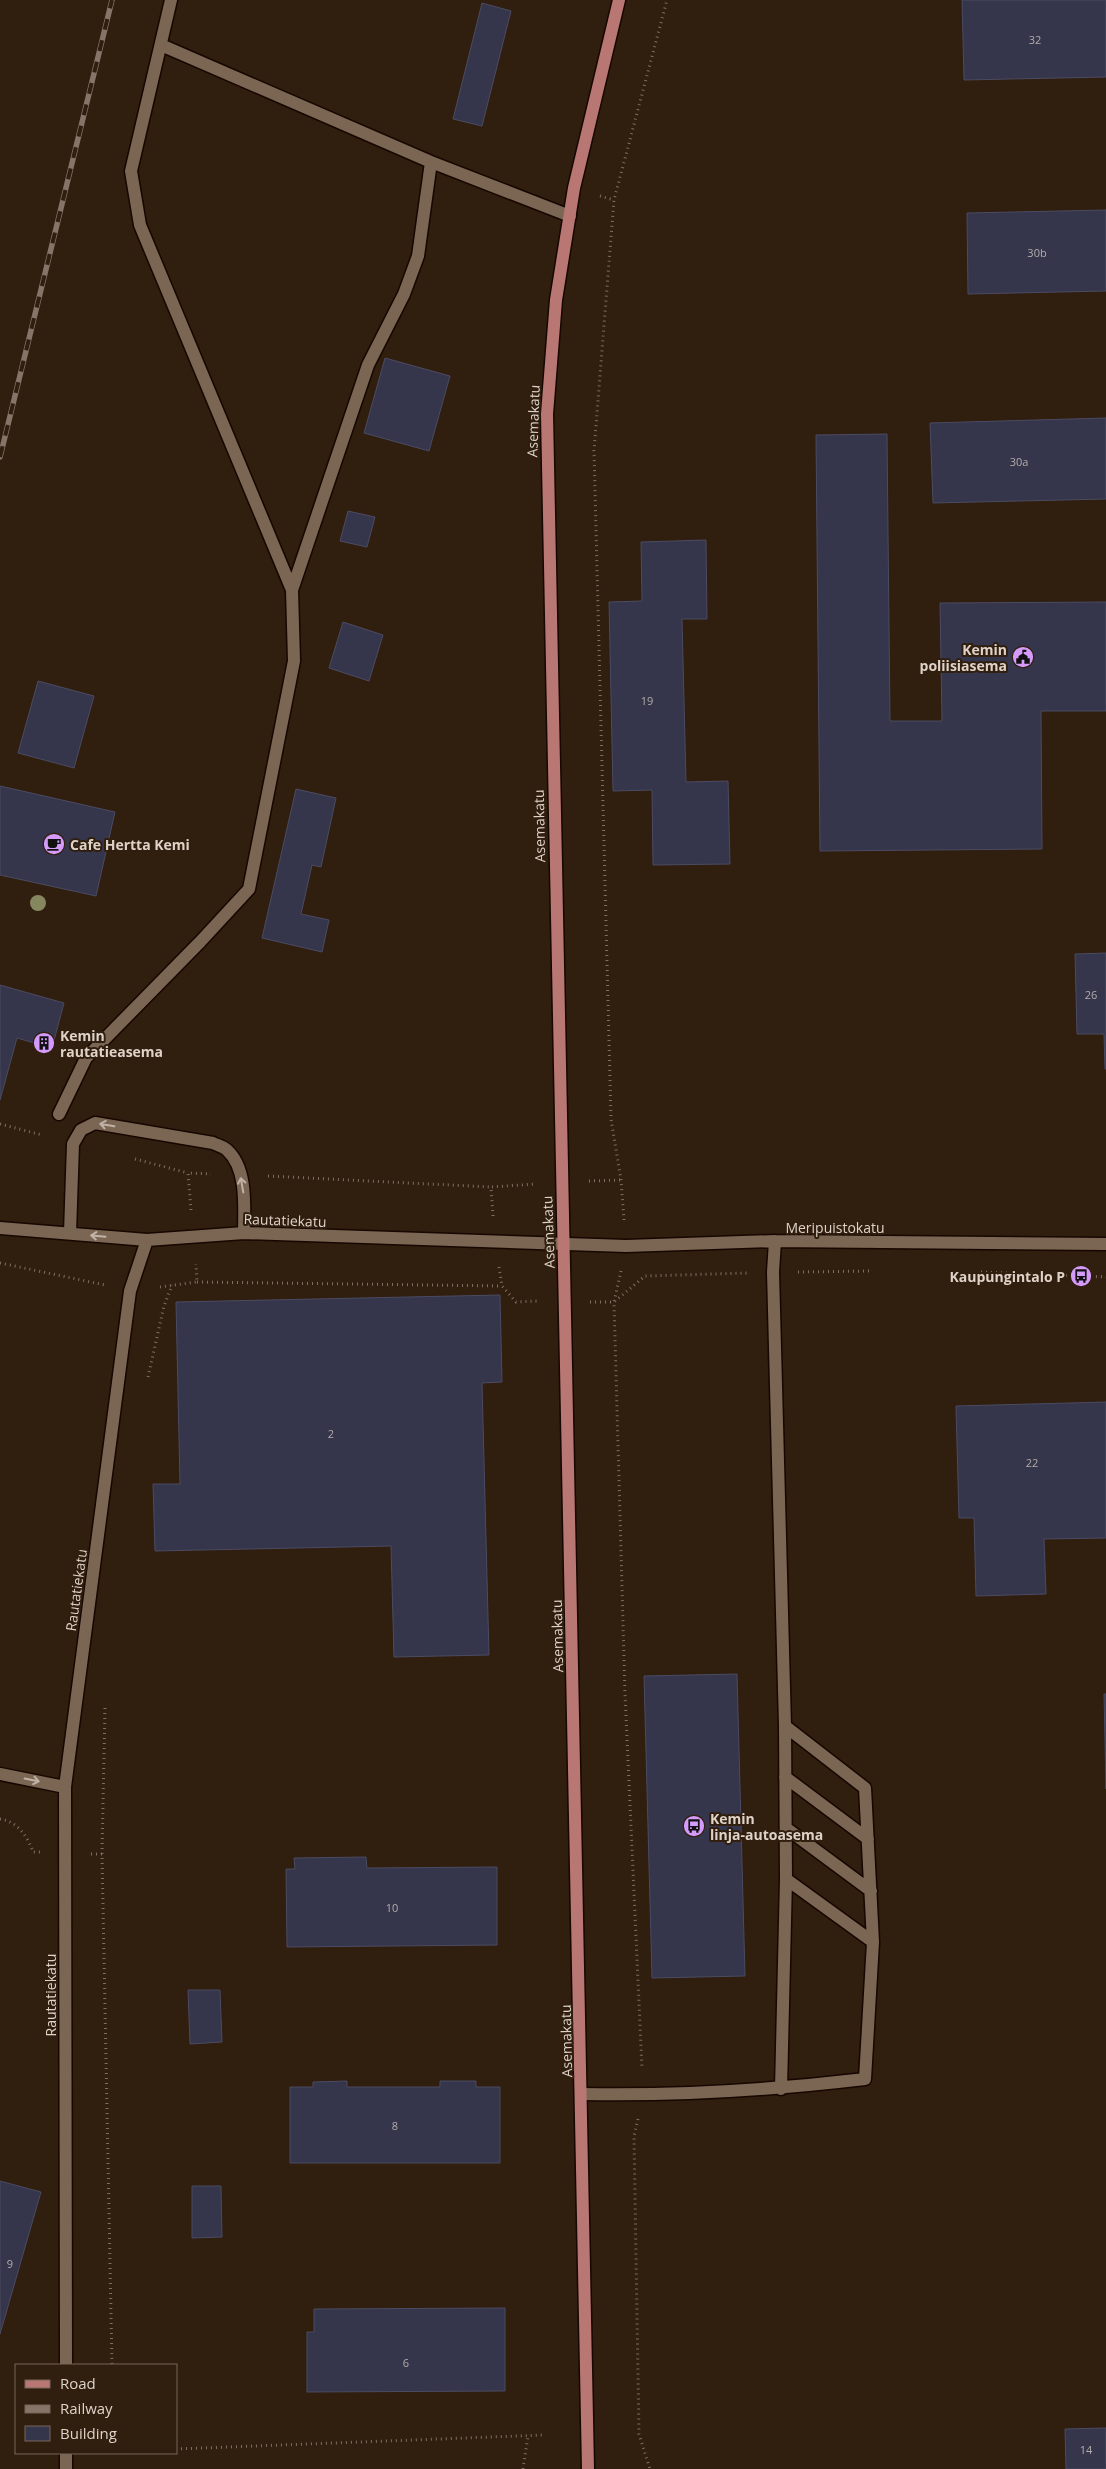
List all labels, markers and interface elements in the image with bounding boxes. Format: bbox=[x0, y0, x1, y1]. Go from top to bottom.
house number: 32 bbox=[1029, 32, 1041, 47]
house number: 30b bbox=[1027, 245, 1047, 260]
street label: Asemakatu bbox=[522, 384, 544, 458]
house number: 30a bbox=[1010, 454, 1028, 469]
place label: Kemin poliisiasema bbox=[920, 640, 1007, 675]
public building icon: Kemin poliisiasema bbox=[1011, 645, 1035, 669]
house number: 19 bbox=[641, 693, 653, 708]
street label: Asemakatu bbox=[529, 789, 549, 863]
cafe icon: Cafe Hertta Kemi bbox=[42, 832, 66, 856]
place label: Cafe Hertta Kemi bbox=[70, 835, 190, 854]
house number: 26 bbox=[1085, 987, 1097, 1002]
place label: Kemin rautatieasema bbox=[60, 1026, 163, 1061]
building icon: Kemin rautatieasema bbox=[32, 1031, 56, 1055]
one-way arrow bbox=[99, 1119, 115, 1129]
one-way arrow bbox=[236, 1177, 246, 1193]
street label: Asemakatu bbox=[537, 1195, 559, 1269]
street label: Rautatiekatu bbox=[243, 1209, 327, 1231]
street label: Meripuistokatu bbox=[785, 1218, 885, 1237]
one-way arrow bbox=[91, 1231, 107, 1241]
bus stop icon: Kaupungintalo P bbox=[1069, 1264, 1093, 1288]
place label: Kaupungintalo P bbox=[950, 1267, 1065, 1286]
house number: 2 bbox=[328, 1426, 334, 1441]
house number: 22 bbox=[1026, 1455, 1038, 1470]
street label: Rautatiekatu bbox=[61, 1548, 91, 1632]
street label: Asemakatu bbox=[547, 1599, 567, 1673]
one-way arrow bbox=[24, 1776, 40, 1786]
place label: Kemin linja-autoasema bbox=[710, 1809, 823, 1844]
bus stop icon: Kemin linja-autoasema bbox=[682, 1814, 706, 1838]
house number: 10 bbox=[386, 1900, 398, 1915]
street label: Rautatiekatu bbox=[41, 1954, 60, 2036]
street label: Asemakatu bbox=[556, 2004, 576, 2078]
house number: 8 bbox=[392, 2118, 398, 2133]
house number: 9 bbox=[7, 2256, 13, 2271]
house number: 6 bbox=[403, 2355, 409, 2370]
legend bbox=[15, 2364, 178, 2454]
text: Road bbox=[60, 2373, 96, 2393]
text: Railway bbox=[60, 2398, 113, 2418]
text: Building bbox=[60, 2423, 117, 2443]
house number: 14 bbox=[1080, 2442, 1093, 2457]

